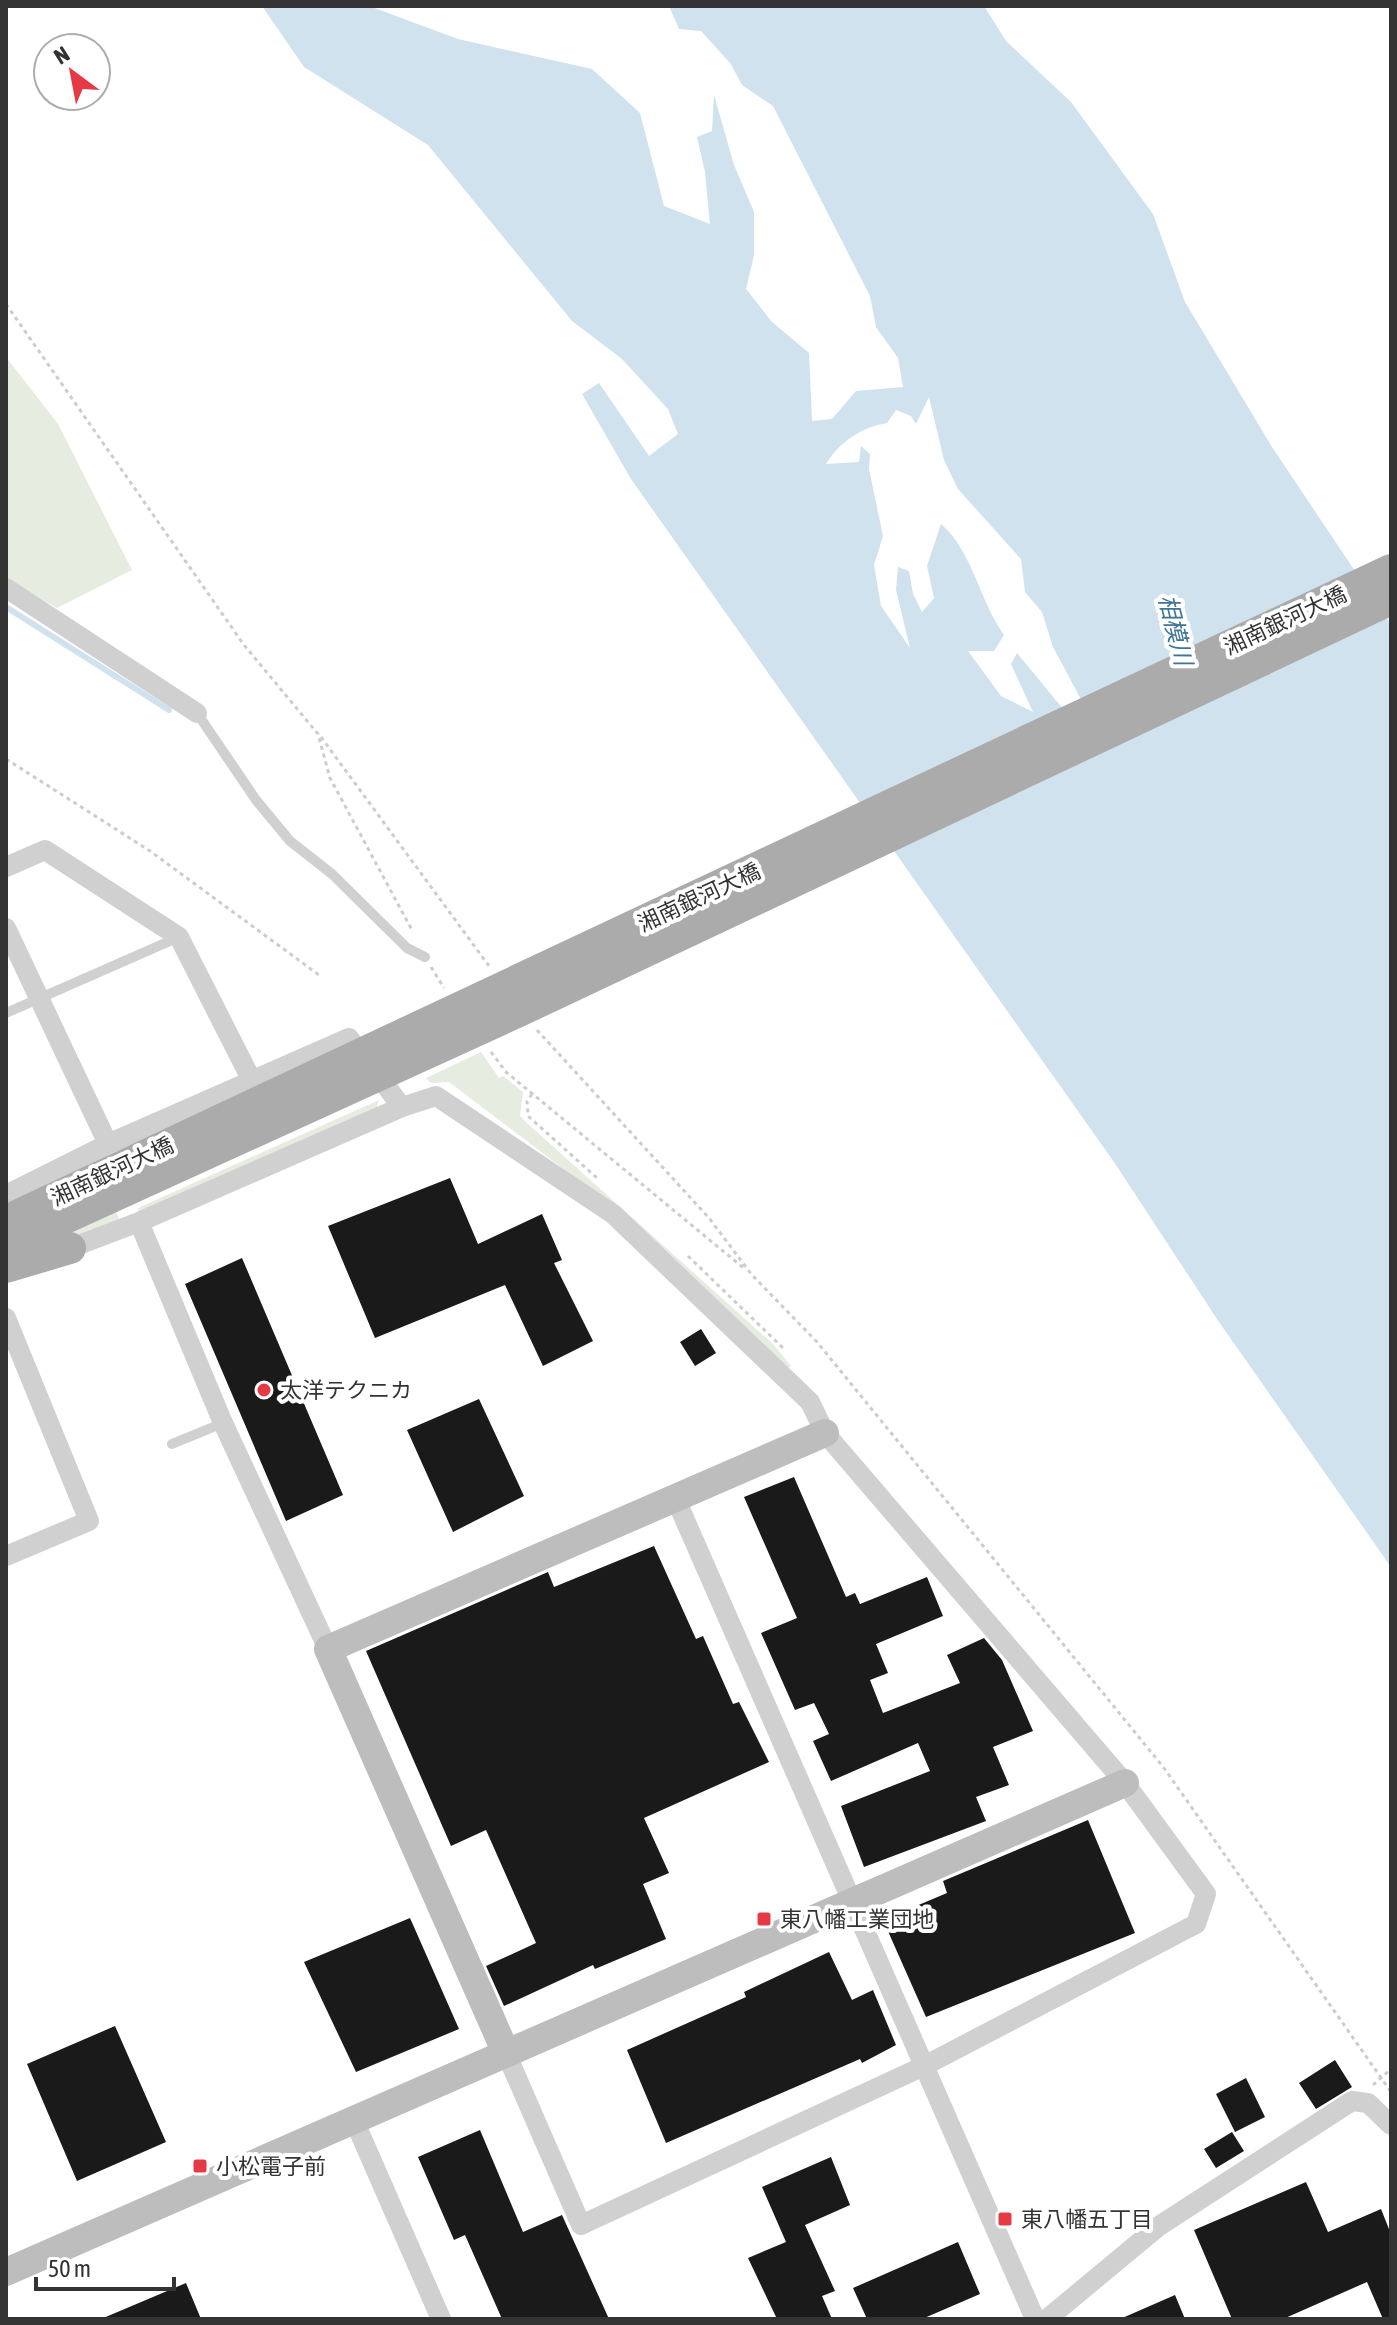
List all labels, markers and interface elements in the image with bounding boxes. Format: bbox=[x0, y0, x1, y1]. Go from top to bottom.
north arrow bbox=[32, 32, 112, 112]
text: N bbox=[49, 41, 74, 70]
street label: 湘南銀河大橋 bbox=[1220, 580, 1350, 660]
water label: 相模川 bbox=[1154, 592, 1198, 671]
street label: 湘南銀河大橋 bbox=[634, 857, 764, 937]
street label: 湘南銀河大橋 bbox=[47, 1131, 177, 1211]
place label: 太洋テクニカ bbox=[280, 1377, 412, 1403]
marker: 太洋テクニカ bbox=[255, 1381, 273, 1399]
place label: 東八幡工業団地 bbox=[780, 1906, 934, 1932]
marker: 東八幡工業団地 bbox=[755, 1910, 773, 1928]
place label: 小松電子前 bbox=[216, 2153, 326, 2179]
marker: 小松電子前 bbox=[191, 2157, 209, 2175]
place label: 東八幡五丁目 bbox=[1021, 2206, 1153, 2232]
marker: 東八幡五丁目 bbox=[996, 2210, 1014, 2228]
scale bar bbox=[36, 2241, 174, 2291]
text: 50 m bbox=[48, 2255, 91, 2282]

